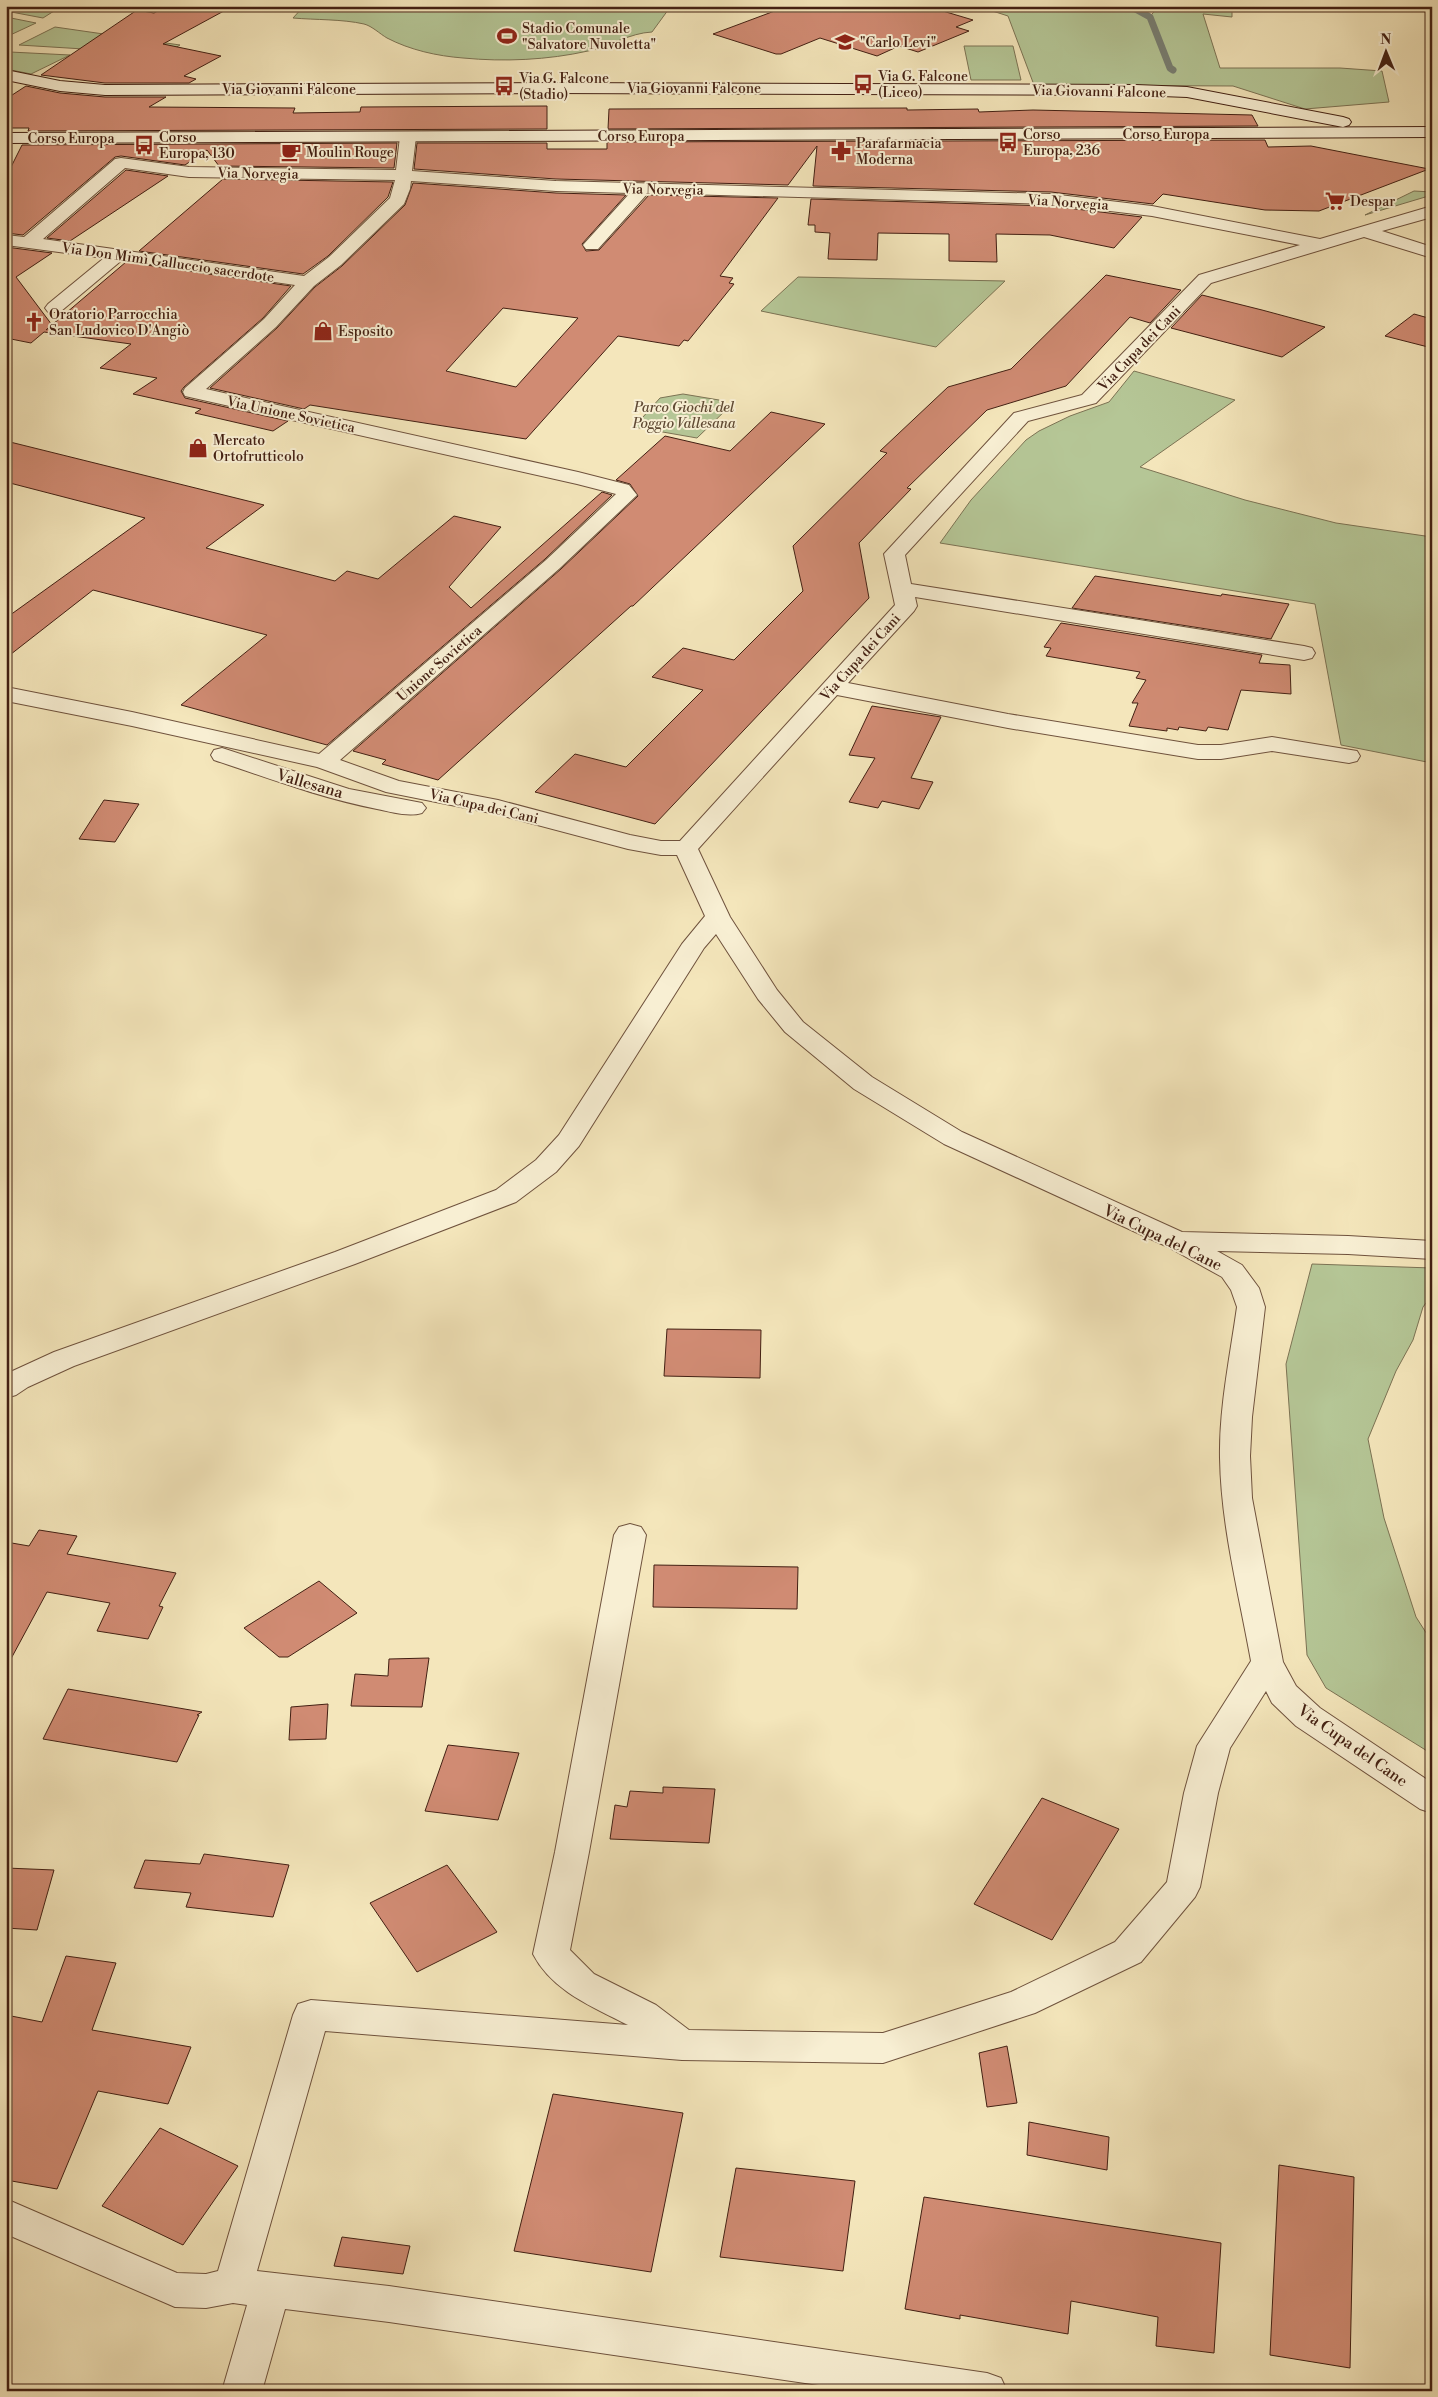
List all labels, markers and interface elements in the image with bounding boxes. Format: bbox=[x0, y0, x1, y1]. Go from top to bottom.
place label: Stadio Comunale "Salvatore Nuvoletta" bbox=[522, 20, 656, 54]
sports icon: Stadio Comunale "Salvatore Nuvoletta" bbox=[496, 25, 518, 47]
north arrow bbox=[1360, 28, 1410, 78]
school or university icon: "Carlo Levi" bbox=[834, 31, 856, 53]
text: N bbox=[1380, 31, 1391, 49]
place label: "Carlo Levi" bbox=[860, 34, 936, 52]
place label: Via G. Falcone (Liceo) bbox=[877, 68, 968, 102]
place label: Via G. Falcone (Stadio) bbox=[518, 70, 609, 104]
bus stop icon: Via G. Falcone (Liceo) bbox=[852, 73, 874, 95]
bus stop icon: Via G. Falcone (Stadio) bbox=[493, 75, 515, 97]
street label: Via Giovanni Falcone bbox=[626, 80, 761, 98]
street label: Via Giovanni Falcone bbox=[221, 81, 356, 99]
street label: Via Giovanni Falcone bbox=[1031, 82, 1166, 102]
place label: Corso Europa, 236 bbox=[1023, 126, 1100, 160]
street label: Corso Europa bbox=[1123, 126, 1210, 144]
street label: Corso Europa bbox=[598, 128, 685, 146]
place label: Corso Europa, 130 bbox=[159, 129, 235, 163]
street label: Corso Europa bbox=[28, 130, 115, 148]
bus stop icon: Corso Europa, 236 bbox=[997, 131, 1019, 153]
bus stop icon: Corso Europa, 130 bbox=[133, 134, 155, 156]
place label: Parafarmacia Moderna bbox=[856, 135, 943, 169]
pharmacy icon: Parafarmacia Moderna bbox=[830, 140, 852, 162]
cafe icon: Moulin Rouge bbox=[280, 141, 302, 163]
place label: Moulin Rouge bbox=[306, 144, 394, 162]
street label: Via Norvegia bbox=[216, 164, 300, 184]
street label: Via Norvegia bbox=[621, 180, 705, 200]
supermarket icon: Despar bbox=[1324, 190, 1346, 212]
street label: Via Norvegia bbox=[1026, 191, 1110, 215]
place label: Despar bbox=[1350, 193, 1395, 211]
street label: Via Don Mimì Galluccio sacerdote bbox=[59, 239, 275, 287]
street label: Via Cupa dei Cani bbox=[1094, 302, 1185, 396]
place label: Oratorio Parrocchia San Ludovico D'Angiò bbox=[49, 306, 189, 340]
church icon: Oratorio Parrocchia San Ludovico D'Angiò bbox=[23, 311, 45, 333]
shop icon: Esposito bbox=[312, 320, 334, 342]
place label: Esposito bbox=[338, 323, 393, 341]
street label: Via Unione Sovietica bbox=[224, 392, 358, 438]
park label: Parco Giochi del Poggio Vallesana bbox=[632, 399, 736, 433]
place label: Mercato Ortofrutticolo bbox=[213, 432, 304, 466]
shop icon: Mercato Ortofrutticolo bbox=[187, 437, 209, 459]
street label: Via Cupa dei Cani bbox=[816, 610, 905, 706]
street label: Unione Sovietica bbox=[393, 621, 487, 706]
street label: Vallesana bbox=[273, 765, 346, 803]
street label: Via Cupa dei Cani bbox=[426, 785, 541, 828]
street label: Via Cupa del Cane bbox=[1099, 1200, 1225, 1275]
street label: Via Cupa del Cane bbox=[1293, 1700, 1411, 1791]

